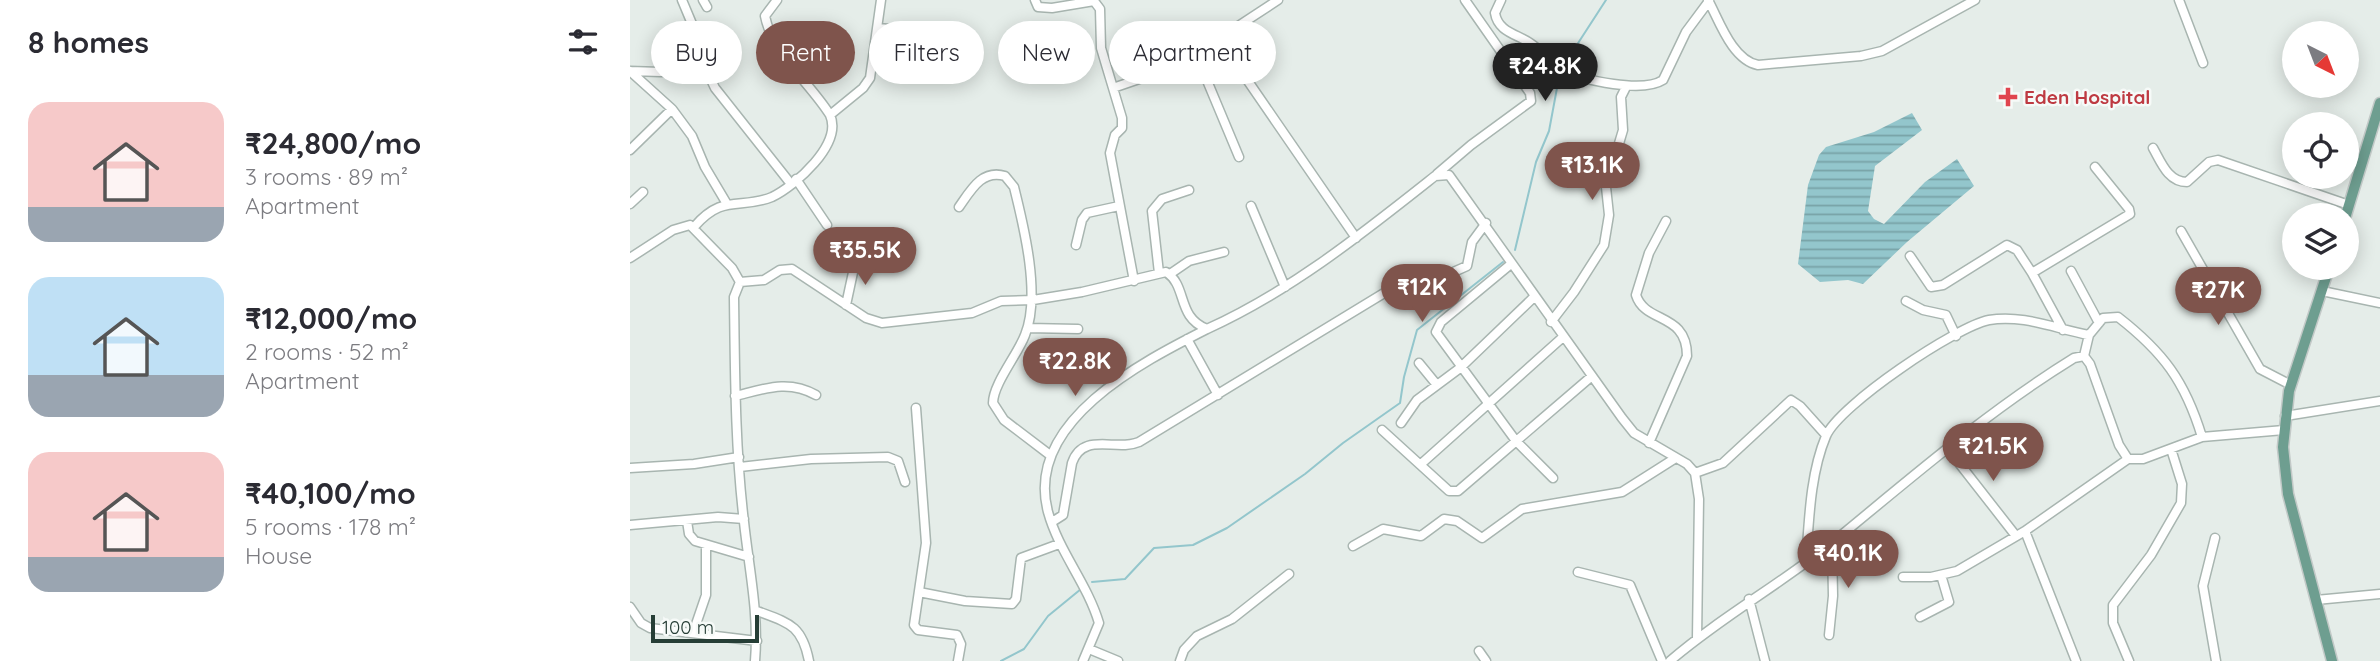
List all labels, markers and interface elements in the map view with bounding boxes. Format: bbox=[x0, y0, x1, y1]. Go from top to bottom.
chip: Buy bbox=[651, 21, 742, 84]
chip: Rent bbox=[756, 21, 855, 84]
chip: Filters bbox=[869, 21, 984, 84]
chip: New bbox=[998, 21, 1095, 84]
chip: Apartment bbox=[1109, 21, 1276, 84]
north arrow bbox=[2282, 21, 2359, 98]
map controls bbox=[2282, 21, 2359, 280]
text: 8 homes bbox=[28, 23, 149, 61]
icon: filters bbox=[564, 23, 602, 61]
pin: ₹24.8K bbox=[1488, 43, 1602, 103]
text: ₹24.8K bbox=[1509, 51, 1581, 80]
place label: Eden Hospital bbox=[2024, 85, 2150, 109]
marker: Eden Hospital bbox=[1998, 87, 2018, 107]
button: locate bbox=[2282, 112, 2359, 189]
text: ₹24,800/mo bbox=[245, 124, 421, 162]
icon: home bbox=[84, 130, 168, 214]
pin: ₹13.1K bbox=[1535, 142, 1649, 202]
text: ₹13.1K bbox=[1561, 150, 1623, 179]
text: 3 rooms · 89 m² bbox=[245, 162, 408, 191]
text: Apartment bbox=[245, 191, 359, 220]
button: layers bbox=[2282, 203, 2359, 280]
pin: ₹35.5K bbox=[808, 228, 922, 287]
text: ₹35.5K bbox=[829, 235, 901, 264]
pin: ₹12K bbox=[1381, 264, 1463, 324]
pin: ₹27K bbox=[2177, 268, 2259, 327]
text: ₹12K bbox=[1397, 272, 1447, 301]
text: ₹27K bbox=[2191, 275, 2245, 304]
text: ₹12,000/mo bbox=[245, 299, 417, 337]
icon: home bbox=[84, 305, 168, 389]
text: 2 rooms · 52 m² bbox=[245, 337, 409, 366]
pin: ₹22.8K bbox=[1018, 338, 1132, 398]
text: ₹22.8K bbox=[1039, 346, 1111, 375]
text: Apartment bbox=[245, 366, 359, 395]
pin: ₹21.5K bbox=[1936, 424, 2050, 483]
text: ₹21.5K bbox=[1959, 431, 2027, 460]
text: ₹40,100/mo bbox=[245, 474, 416, 512]
icon: home bbox=[84, 480, 168, 564]
text: 5 rooms · 178 m² bbox=[245, 512, 416, 541]
pin: ₹40.1K bbox=[1791, 530, 1905, 590]
text: ₹40.1K bbox=[1814, 538, 1882, 567]
text: House bbox=[245, 541, 312, 570]
scale bar bbox=[651, 612, 760, 644]
text: 100 m bbox=[662, 615, 714, 639]

